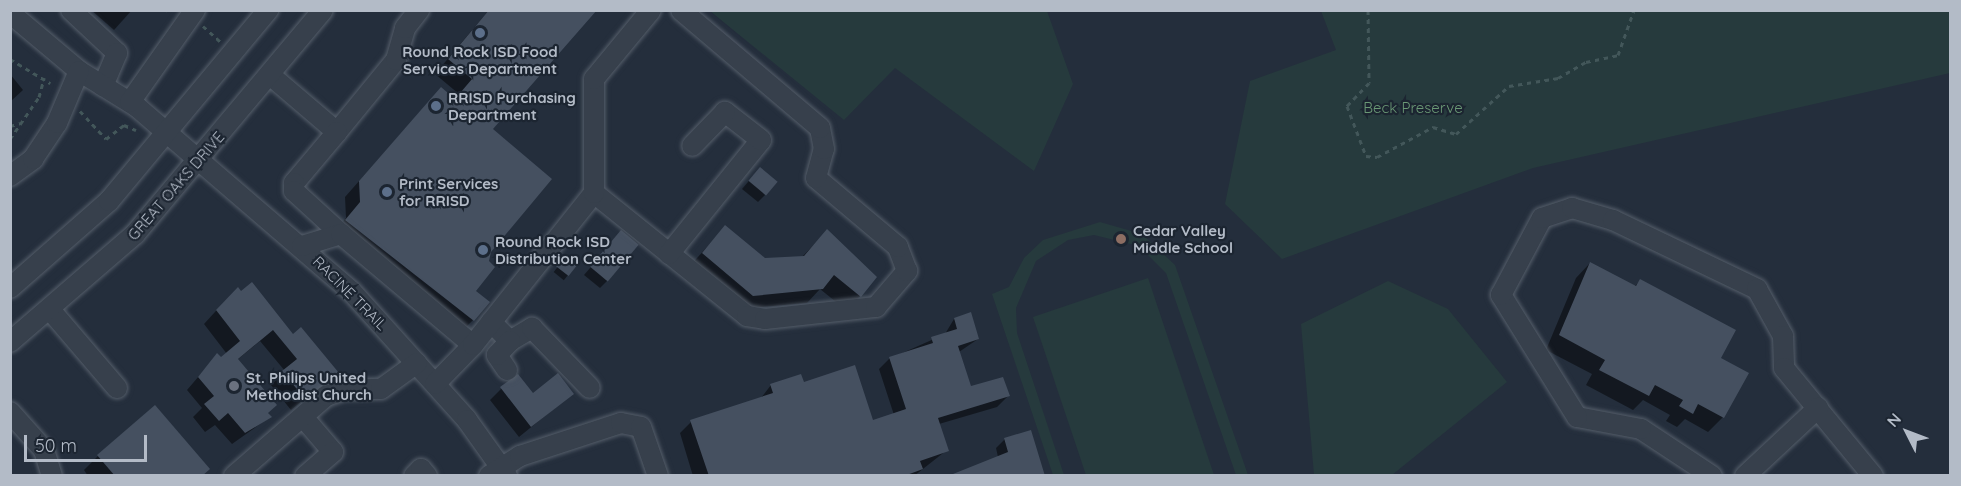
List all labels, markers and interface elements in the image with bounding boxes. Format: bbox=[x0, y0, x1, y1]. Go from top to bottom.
marker: Round Rock ISD Food Services Department bbox=[473, 26, 487, 40]
place label: Round Rock ISD Food Services Department bbox=[402, 42, 558, 77]
place label: RRISD Purchasing Department bbox=[448, 88, 576, 123]
marker: RRISD Purchasing Department bbox=[429, 99, 443, 113]
park label: Beck Preserve bbox=[1363, 99, 1463, 117]
street label: GREAT OAKS DRIVE bbox=[124, 128, 228, 244]
place label: Print Services for RRISD bbox=[399, 174, 498, 209]
marker: Print Services for RRISD bbox=[380, 185, 394, 199]
place label: Cedar Valley Middle School bbox=[1133, 221, 1233, 256]
place label: Round Rock ISD Distribution Center bbox=[495, 232, 632, 267]
marker: Cedar Valley Middle School bbox=[1114, 232, 1128, 246]
marker: Round Rock ISD Distribution Center bbox=[476, 243, 490, 257]
street label: RACINE TRAIL bbox=[309, 252, 391, 334]
place label: St. Philips United Methodist Church bbox=[246, 368, 372, 403]
marker: St. Philips United Methodist Church bbox=[227, 379, 241, 393]
north arrow bbox=[1877, 402, 1937, 462]
text: N bbox=[1882, 409, 1905, 431]
scale bar bbox=[27, 423, 150, 461]
text: 50 m bbox=[35, 434, 77, 457]

